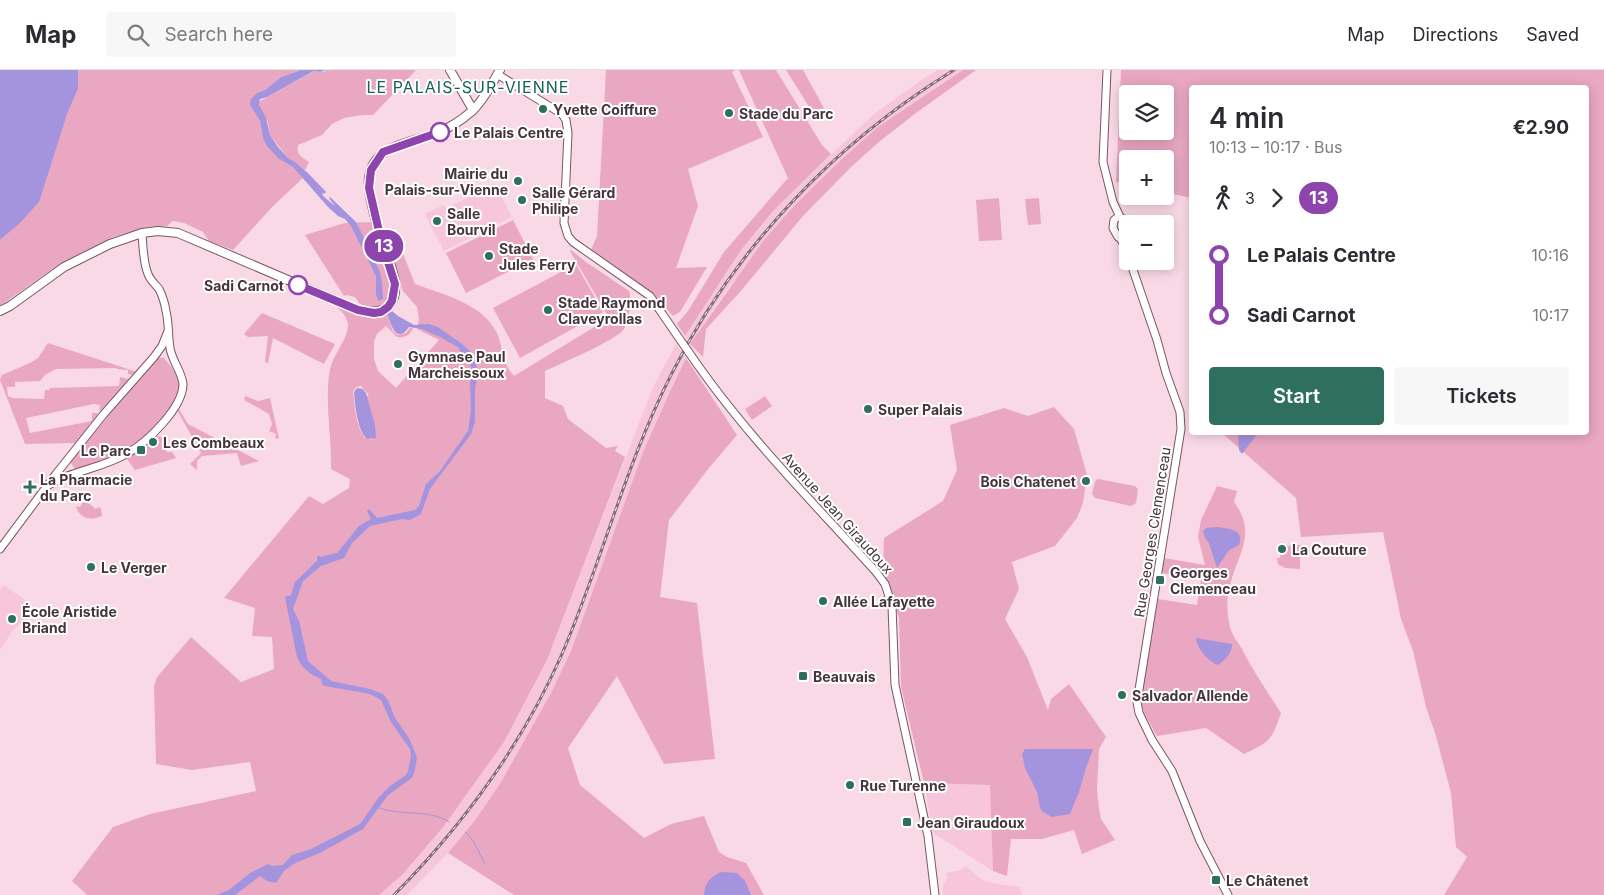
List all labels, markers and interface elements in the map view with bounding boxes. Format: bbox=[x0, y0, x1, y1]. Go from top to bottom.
search box bbox=[106, 12, 456, 57]
text: Map bbox=[25, 20, 76, 49]
icon: search bbox=[124, 21, 152, 49]
text: Search here bbox=[164, 23, 273, 46]
text: Map bbox=[1347, 24, 1385, 45]
text: Directions bbox=[1413, 24, 1498, 45]
text: Saved bbox=[1526, 24, 1579, 45]
district label: LE PALAIS-SUR-VIENNE bbox=[367, 77, 569, 97]
map controls bbox=[1119, 85, 1174, 270]
button: layers bbox=[1119, 85, 1174, 140]
place label: Yvette Coiffure bbox=[553, 101, 657, 118]
text: 4 min bbox=[1209, 101, 1284, 135]
marker: Yvette Coiffure bbox=[537, 103, 549, 115]
place label: Stade du Parc bbox=[739, 105, 833, 122]
marker: Stade du Parc bbox=[723, 107, 735, 119]
text: €2.90 bbox=[1513, 116, 1569, 139]
marker: Le Palais Centre bbox=[430, 122, 450, 142]
place label: Le Palais Centre bbox=[454, 124, 564, 141]
text: 10:13 – 10:17 · Bus bbox=[1209, 137, 1342, 157]
button: + bbox=[1119, 150, 1174, 205]
place label: Mairie du Palais-sur-Vienne bbox=[385, 165, 508, 198]
marker: Mairie du Palais-sur-Vienne bbox=[512, 175, 524, 187]
place label: Salle Gérard Philipe bbox=[532, 184, 615, 217]
icon: walk bbox=[1209, 184, 1237, 212]
icon: forward bbox=[1263, 184, 1291, 212]
text: 13 bbox=[1309, 187, 1328, 208]
text: 3 bbox=[1245, 188, 1255, 208]
marker: Salle Gérard Philipe bbox=[516, 194, 528, 206]
place label: Salle Bourvil bbox=[447, 205, 495, 238]
marker: Salle Bourvil bbox=[431, 215, 443, 227]
button: − bbox=[1119, 215, 1174, 270]
line badge: 13 bbox=[362, 230, 406, 262]
text: 13 bbox=[374, 235, 394, 256]
place label: Stade Jules Ferry bbox=[499, 240, 576, 273]
text: Le Palais Centre bbox=[1247, 244, 1396, 267]
text: 10:16 bbox=[1531, 245, 1569, 265]
marker: Stade Jules Ferry bbox=[483, 250, 495, 262]
marker: Sadi Carnot bbox=[288, 275, 308, 295]
place label: Sadi Carnot bbox=[204, 277, 284, 294]
place label: Stade Raymond Claveyrollas bbox=[558, 294, 665, 327]
marker: Stade Raymond Claveyrollas bbox=[542, 304, 554, 316]
text: Sadi Carnot bbox=[1247, 304, 1356, 327]
text: 10:17 bbox=[1532, 305, 1569, 325]
place label: Gymnase Paul Marcheissoux bbox=[408, 348, 506, 381]
marker: Gymnase Paul Marcheissoux bbox=[392, 358, 404, 370]
button: Start bbox=[1209, 367, 1384, 425]
button: Tickets bbox=[1394, 367, 1569, 425]
place label: Super Palais bbox=[878, 401, 963, 418]
marker: Super Palais bbox=[862, 403, 874, 415]
place label: Les Combeaux bbox=[163, 434, 264, 451]
marker: Les Combeaux bbox=[147, 436, 159, 448]
place label: Le Parc bbox=[81, 442, 131, 459]
marker: Le Parc bbox=[135, 444, 147, 456]
street label: Rue Georges Clemenceau bbox=[1130, 446, 1174, 618]
street label: Avenue Jean Giraudoux bbox=[779, 449, 897, 578]
place label: La Pharmacie du Parc bbox=[40, 471, 132, 504]
place label: Bois Chatenet bbox=[980, 473, 1076, 490]
marker: Bois Chatenet bbox=[1080, 475, 1092, 487]
marker: La Pharmacie du Parc bbox=[24, 481, 36, 493]
place label: La Couture bbox=[1292, 541, 1367, 558]
marker: La Couture bbox=[1276, 543, 1288, 555]
place label: Le Verger bbox=[101, 559, 167, 576]
marker: Le Verger bbox=[85, 561, 97, 573]
place label: Georges Clemenceau bbox=[1170, 564, 1256, 597]
marker: Georges Clemenceau bbox=[1154, 574, 1166, 586]
place label: Allée Lafayette bbox=[833, 593, 935, 610]
marker: Allée Lafayette bbox=[817, 595, 829, 607]
place label: École Aristide Briand bbox=[22, 602, 117, 636]
marker: École Aristide Briand bbox=[6, 613, 18, 625]
place label: Beauvais bbox=[813, 668, 876, 685]
marker: Beauvais bbox=[797, 670, 809, 682]
place label: Salvador Allende bbox=[1132, 687, 1248, 704]
marker: Salvador Allende bbox=[1116, 689, 1128, 701]
place label: Rue Turenne bbox=[860, 777, 946, 794]
marker: Rue Turenne bbox=[844, 779, 856, 791]
place label: Jean Giraudoux bbox=[917, 814, 1025, 831]
marker: Jean Giraudoux bbox=[901, 816, 913, 828]
place label: Le Châtenet bbox=[1226, 872, 1308, 889]
marker: Le Châtenet bbox=[1210, 874, 1222, 886]

